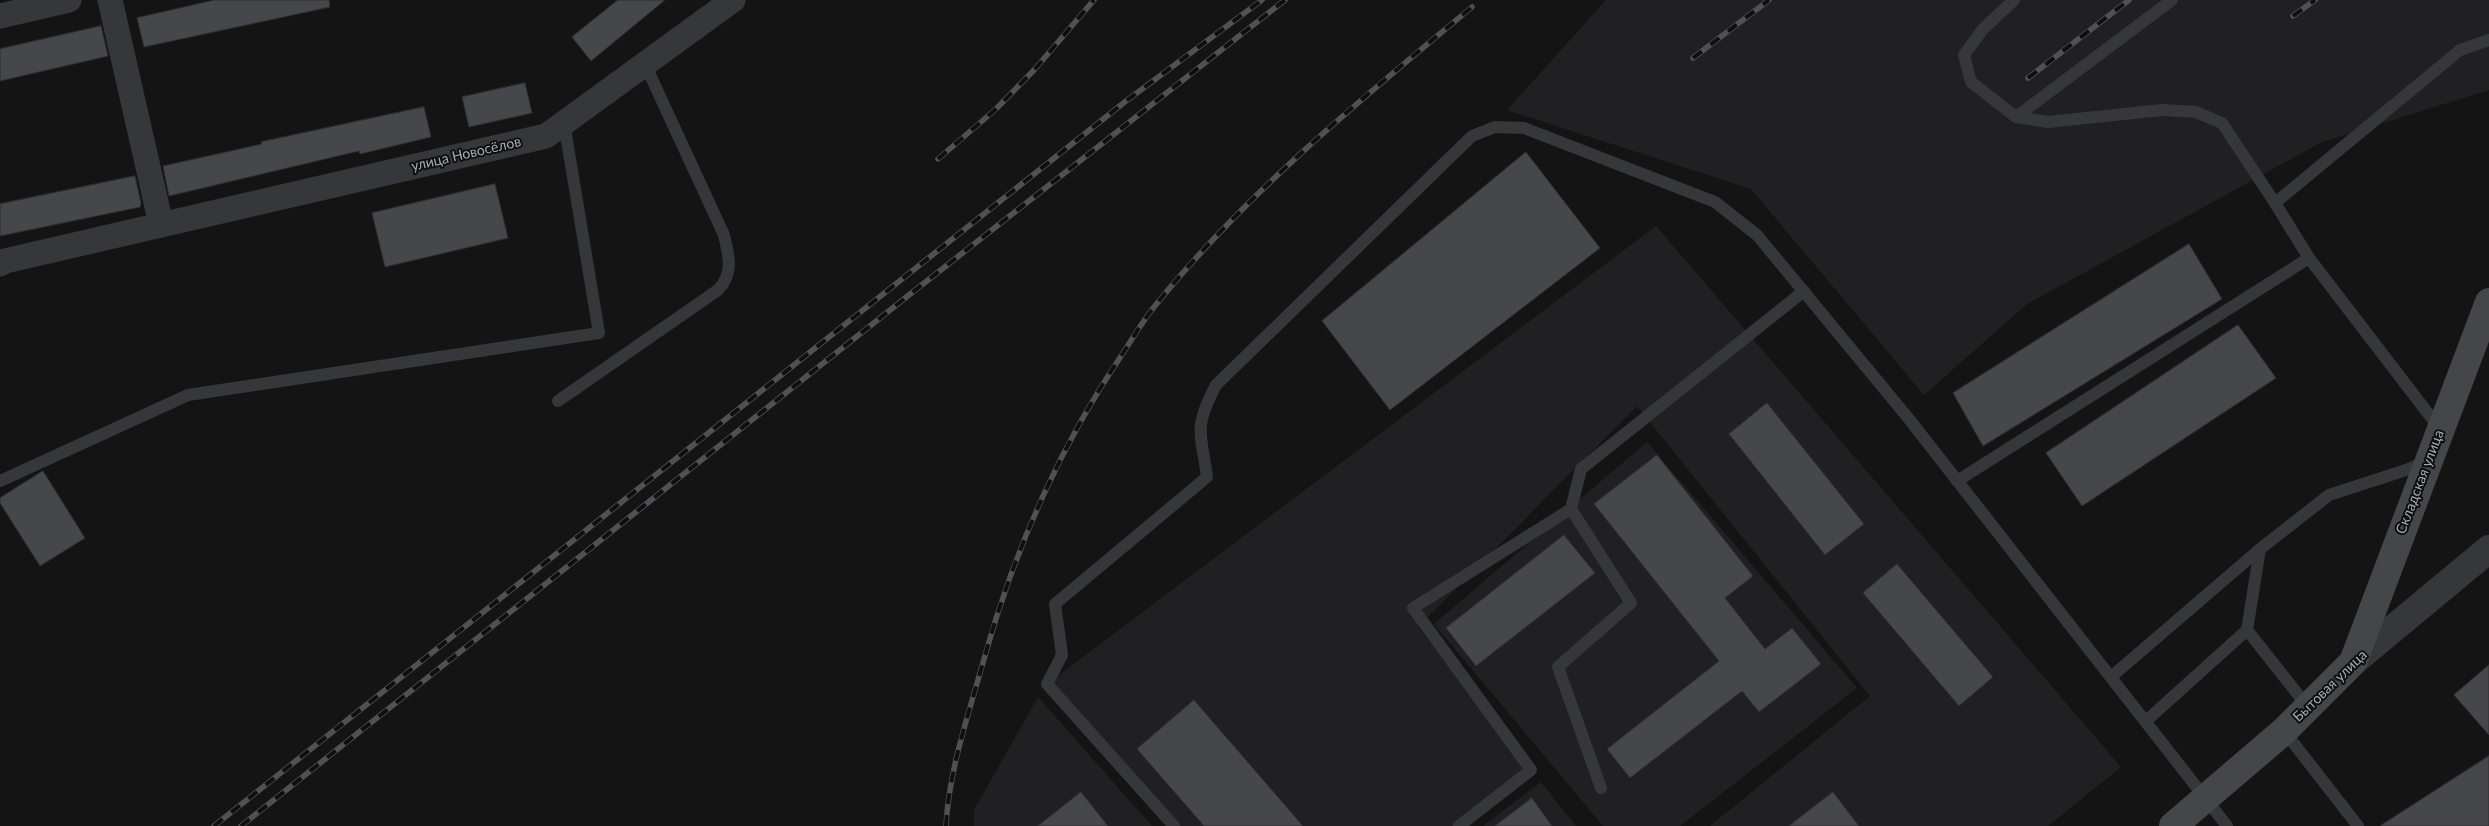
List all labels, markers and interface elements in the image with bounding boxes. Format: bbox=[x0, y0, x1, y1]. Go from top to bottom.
street label: улица Новосёлов bbox=[409, 133, 523, 175]
street label: Складская улица bbox=[2392, 428, 2448, 536]
street label: Бытовая улица bbox=[2290, 647, 2370, 725]

